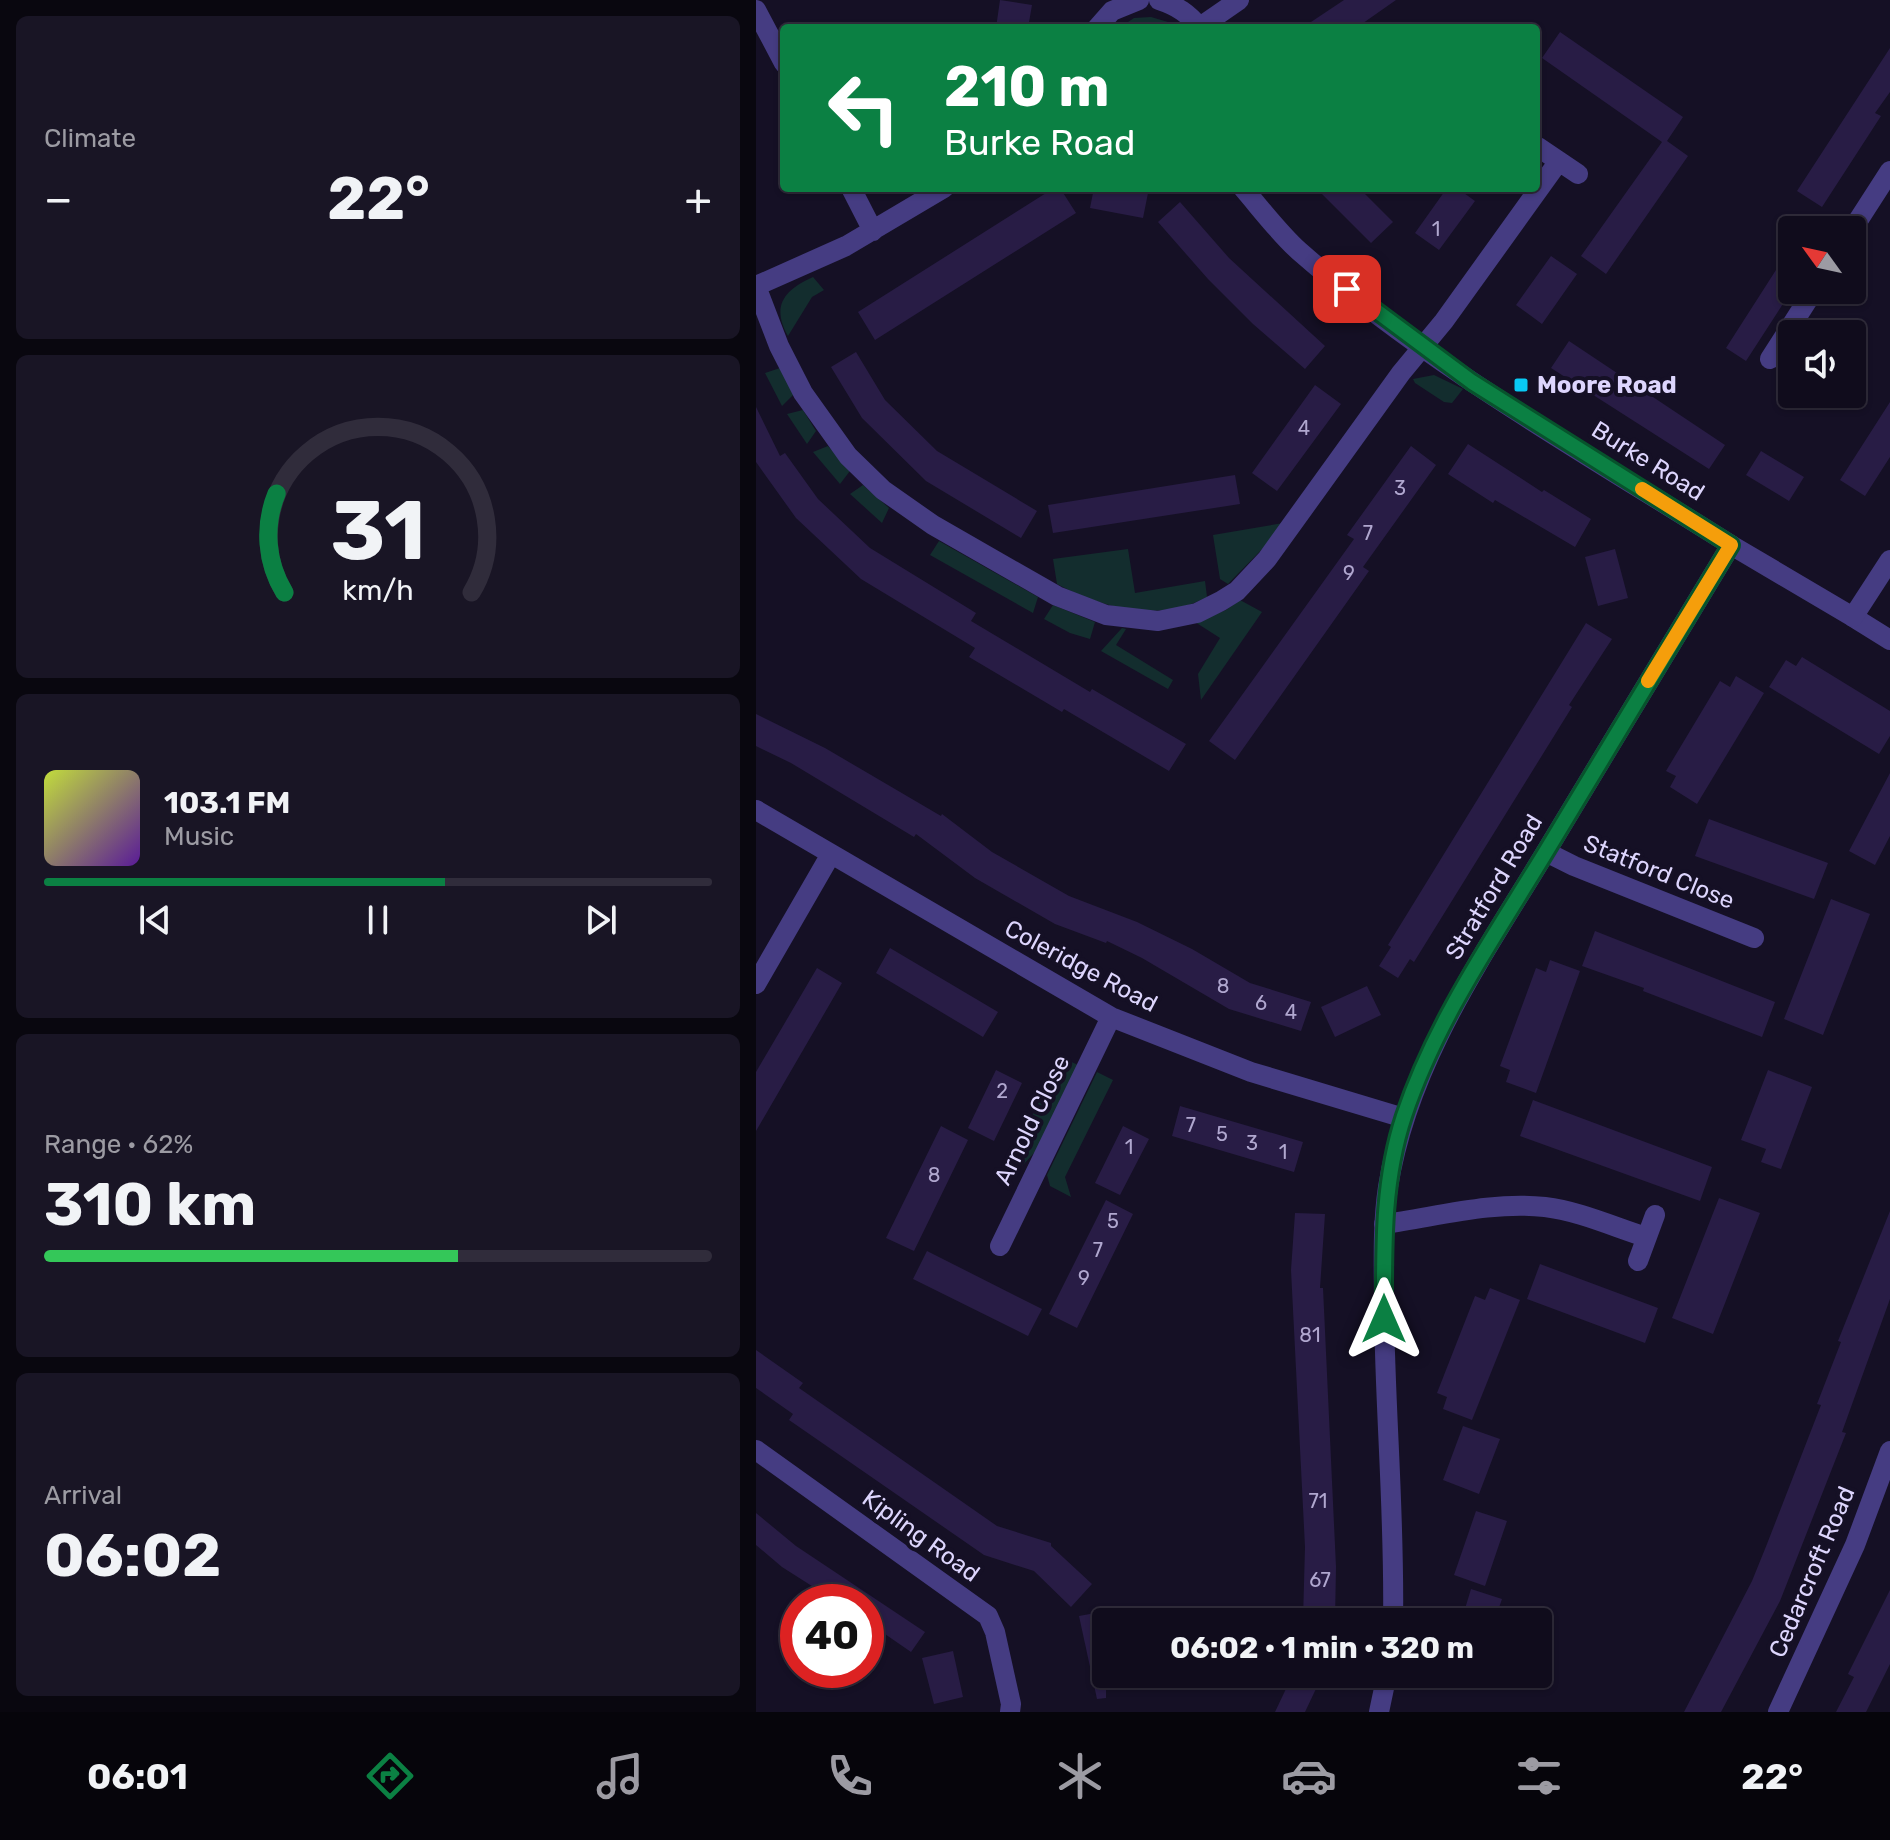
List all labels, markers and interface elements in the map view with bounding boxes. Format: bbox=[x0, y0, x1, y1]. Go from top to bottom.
text: 210 m bbox=[944, 54, 1110, 120]
icon: left bbox=[812, 56, 916, 160]
text: Burke Road bbox=[944, 121, 1135, 164]
text: Climate bbox=[44, 123, 136, 154]
text: 22° bbox=[327, 163, 430, 234]
text: − bbox=[44, 173, 73, 225]
text: + bbox=[685, 173, 712, 225]
north arrow bbox=[1778, 216, 1866, 304]
map controls bbox=[1778, 216, 1866, 408]
house number: 1 bbox=[1432, 217, 1440, 241]
pin bbox=[1313, 255, 1381, 323]
icon: arrive bbox=[1325, 267, 1369, 311]
button: sound bbox=[1778, 320, 1866, 408]
place label: Moore Road bbox=[1537, 371, 1677, 399]
marker: Moore Road bbox=[1512, 376, 1530, 394]
street label: Burke Road bbox=[1586, 415, 1710, 507]
house number: 4 bbox=[1298, 416, 1310, 440]
house number: 3 bbox=[1394, 476, 1406, 500]
text: 31 bbox=[330, 480, 426, 579]
house number: 7 bbox=[1363, 521, 1373, 545]
house number: 9 bbox=[1343, 561, 1355, 585]
text: km/h bbox=[342, 573, 414, 607]
text: 103.1 FM bbox=[164, 785, 290, 821]
street label: Stratford Road bbox=[1440, 809, 1548, 965]
text: Music bbox=[164, 821, 234, 852]
street label: Statford Close bbox=[1580, 829, 1738, 915]
icon: previous bbox=[133, 898, 177, 942]
icon: pause bbox=[356, 898, 400, 942]
icon: next bbox=[579, 898, 623, 942]
street label: Coleridge Road bbox=[1000, 914, 1162, 1018]
house number: 8 bbox=[1217, 974, 1229, 998]
house number: 6 bbox=[1255, 991, 1267, 1015]
house number: 4 bbox=[1285, 1000, 1297, 1024]
street label: Arnold Close bbox=[989, 1051, 1075, 1189]
house number: 2 bbox=[996, 1079, 1008, 1103]
house number: 7 bbox=[1186, 1113, 1196, 1137]
house number: 5 bbox=[1216, 1122, 1228, 1146]
text: Range · 62% bbox=[44, 1129, 193, 1160]
house number: 3 bbox=[1246, 1131, 1258, 1155]
house number: 1 bbox=[1125, 1135, 1133, 1159]
house number: 1 bbox=[1279, 1140, 1287, 1164]
house number: 8 bbox=[928, 1163, 940, 1187]
text: 310 km bbox=[44, 1169, 256, 1240]
house number: 5 bbox=[1107, 1209, 1119, 1233]
house number: 7 bbox=[1093, 1238, 1103, 1262]
house number: 9 bbox=[1078, 1266, 1090, 1290]
position arrow bbox=[1342, 1277, 1426, 1361]
house number: 81 bbox=[1299, 1323, 1321, 1347]
text: Arrival bbox=[44, 1480, 122, 1511]
street label: Cedarcroft Road bbox=[1763, 1482, 1861, 1662]
street label: Kipling Road bbox=[857, 1484, 985, 1588]
house number: 71 bbox=[1309, 1489, 1327, 1513]
text: 06:02 bbox=[44, 1520, 221, 1591]
house number: 67 bbox=[1309, 1568, 1331, 1592]
speed limit sign: 40 bbox=[780, 1584, 884, 1688]
text: 06:02 · 1 min · 320 m bbox=[1170, 1630, 1474, 1666]
icon: directions bbox=[362, 1748, 418, 1804]
icon: music bbox=[592, 1748, 648, 1804]
icon: phone bbox=[822, 1748, 878, 1804]
icon: climate bbox=[1052, 1748, 1108, 1804]
icon: car bbox=[1281, 1748, 1337, 1804]
icon: filters bbox=[1511, 1748, 1567, 1804]
text: 06:01 bbox=[87, 1755, 188, 1798]
text: 22° bbox=[1741, 1755, 1803, 1798]

